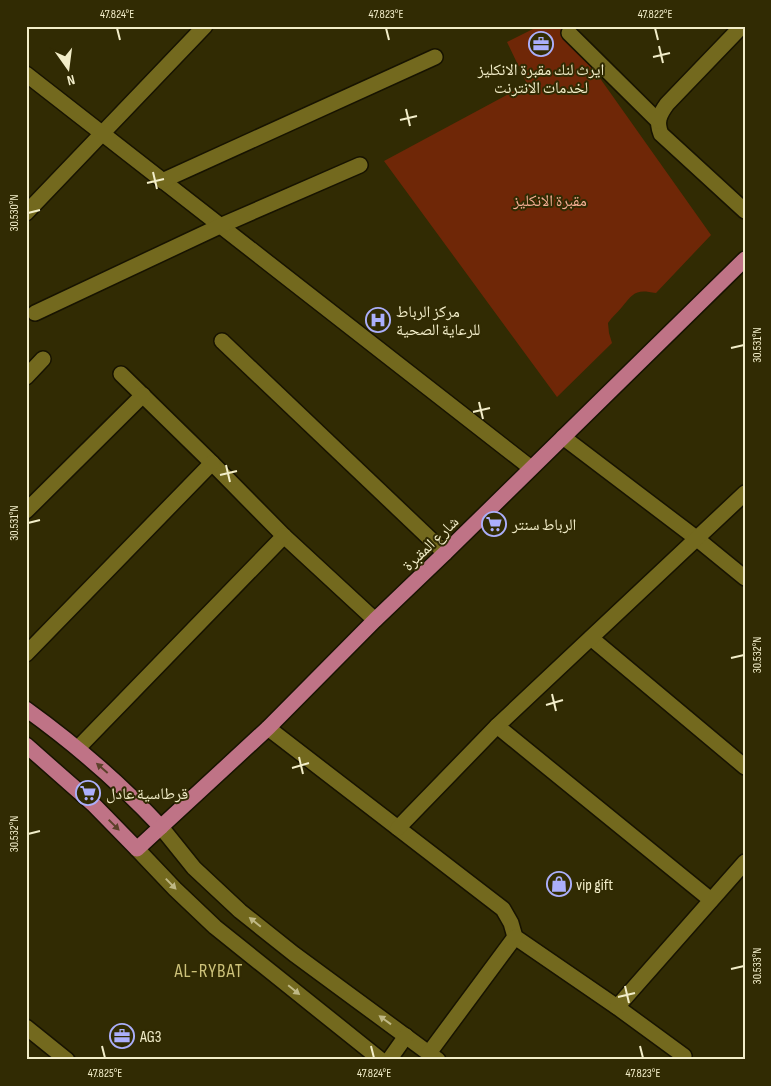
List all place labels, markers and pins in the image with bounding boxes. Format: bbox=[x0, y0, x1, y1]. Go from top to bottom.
office icon: ايرث لنك مقبرة الانكليز لخدمات الانترنت bbox=[528, 31, 554, 57]
place label: ايرث لنك مقبرة الانكليز لخدمات الانترنت bbox=[477, 61, 604, 98]
place label: مركز الرباط للرعاية الصحية bbox=[396, 303, 480, 340]
hospital icon: مركز الرباط للرعاية الصحية bbox=[365, 307, 391, 333]
supermarket icon: الرباط سنتر bbox=[481, 511, 507, 537]
place label: الرباط سنتر bbox=[511, 516, 576, 535]
supermarket icon: قرطاسية عادل bbox=[75, 780, 101, 806]
place label: قرطاسية عادل bbox=[106, 785, 188, 804]
shop icon: vip gift bbox=[546, 871, 572, 897]
place label: vip gift bbox=[576, 876, 613, 895]
office icon: AG3 bbox=[109, 1023, 135, 1049]
place label: AG3 bbox=[139, 1028, 161, 1047]

